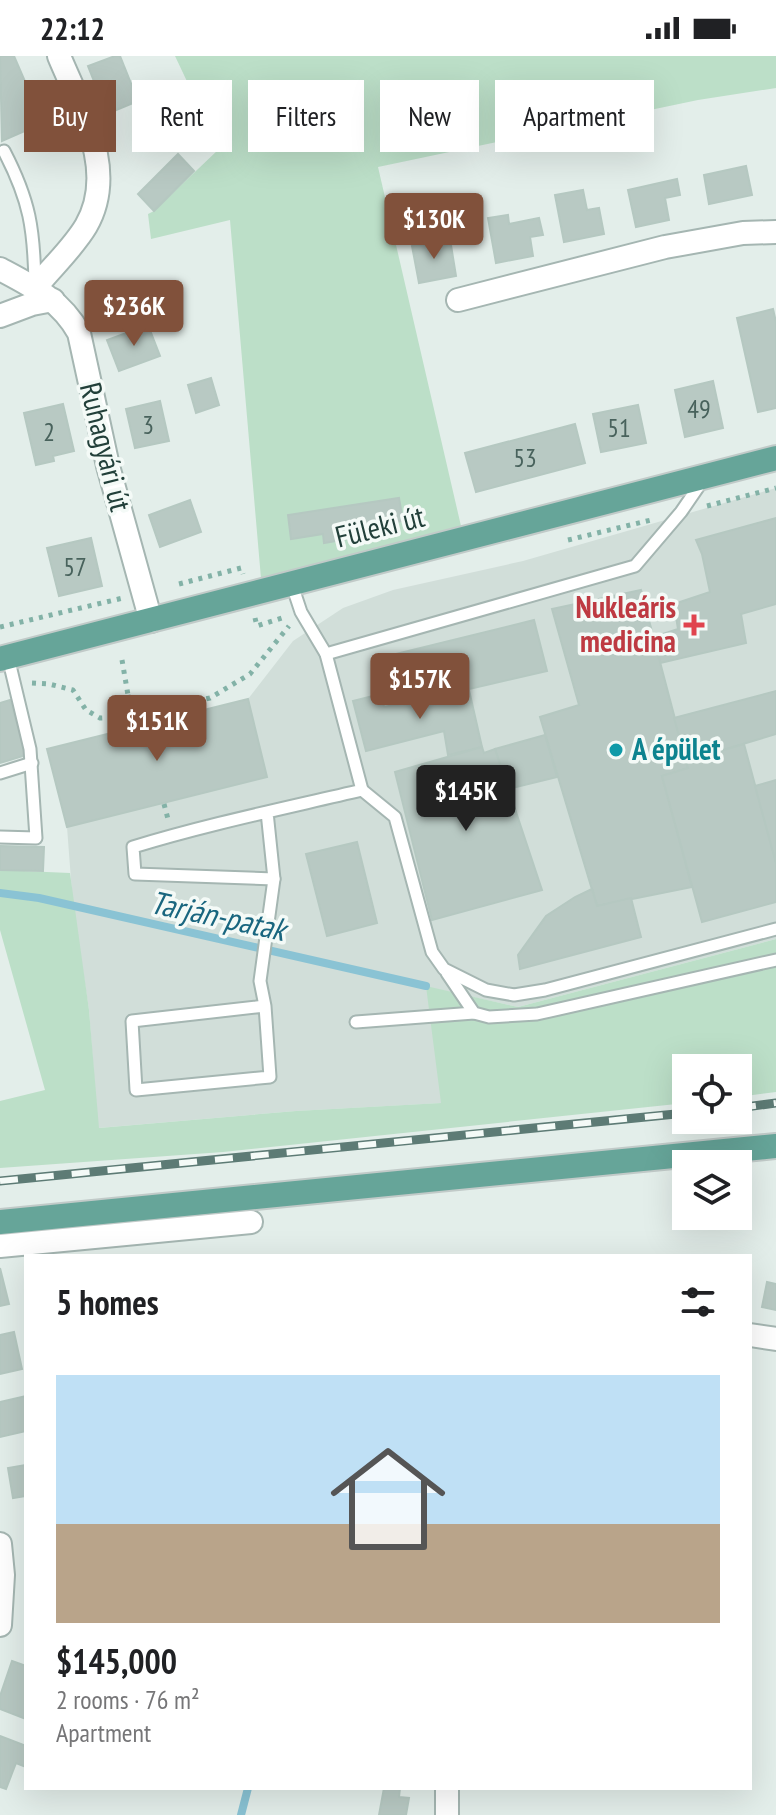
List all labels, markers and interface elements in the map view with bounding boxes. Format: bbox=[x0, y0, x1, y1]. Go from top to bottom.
text: 22:12 bbox=[40, 9, 105, 48]
chip: Buy bbox=[24, 80, 116, 152]
chip: Rent bbox=[132, 80, 232, 152]
chip: Filters bbox=[248, 80, 364, 152]
chip: New bbox=[380, 80, 479, 152]
chip: Apartment bbox=[495, 80, 654, 152]
pin: $130K bbox=[378, 193, 490, 261]
text: $130K bbox=[402, 202, 466, 235]
pin: $236K bbox=[78, 280, 190, 348]
text: $236K bbox=[102, 289, 166, 322]
street label: Ruhagyári út bbox=[72, 378, 141, 516]
house number: 49 bbox=[687, 392, 711, 425]
house number: 3 bbox=[142, 408, 154, 441]
house number: 51 bbox=[607, 411, 631, 444]
house number: 2 bbox=[43, 415, 55, 448]
house number: 53 bbox=[513, 441, 537, 474]
street label: Füleki út bbox=[331, 495, 429, 555]
house number: 57 bbox=[63, 550, 87, 583]
place label: Nukleáris medicina bbox=[576, 587, 676, 660]
marker: Nukleáris medicina bbox=[683, 614, 705, 636]
pin: $157K bbox=[364, 653, 476, 721]
text: $157K bbox=[388, 662, 452, 695]
pin: $151K bbox=[101, 695, 213, 763]
text: $151K bbox=[125, 704, 189, 737]
place label: A épület bbox=[631, 729, 721, 768]
marker: A épület bbox=[607, 741, 625, 759]
pin: $145K bbox=[410, 765, 522, 833]
text: $145K bbox=[434, 774, 498, 807]
water label: Tarján-patak bbox=[147, 880, 293, 951]
map controls bbox=[672, 1054, 752, 1230]
button: locate bbox=[672, 1054, 752, 1134]
button: layers bbox=[672, 1150, 752, 1230]
text: 5 homes bbox=[56, 1280, 159, 1324]
icon: filters bbox=[676, 1280, 720, 1324]
icon: home bbox=[316, 1427, 460, 1571]
text: $145,000 bbox=[56, 1639, 177, 1683]
text: 2 rooms · 76 m² bbox=[56, 1683, 200, 1716]
text: Apartment bbox=[56, 1716, 151, 1749]

